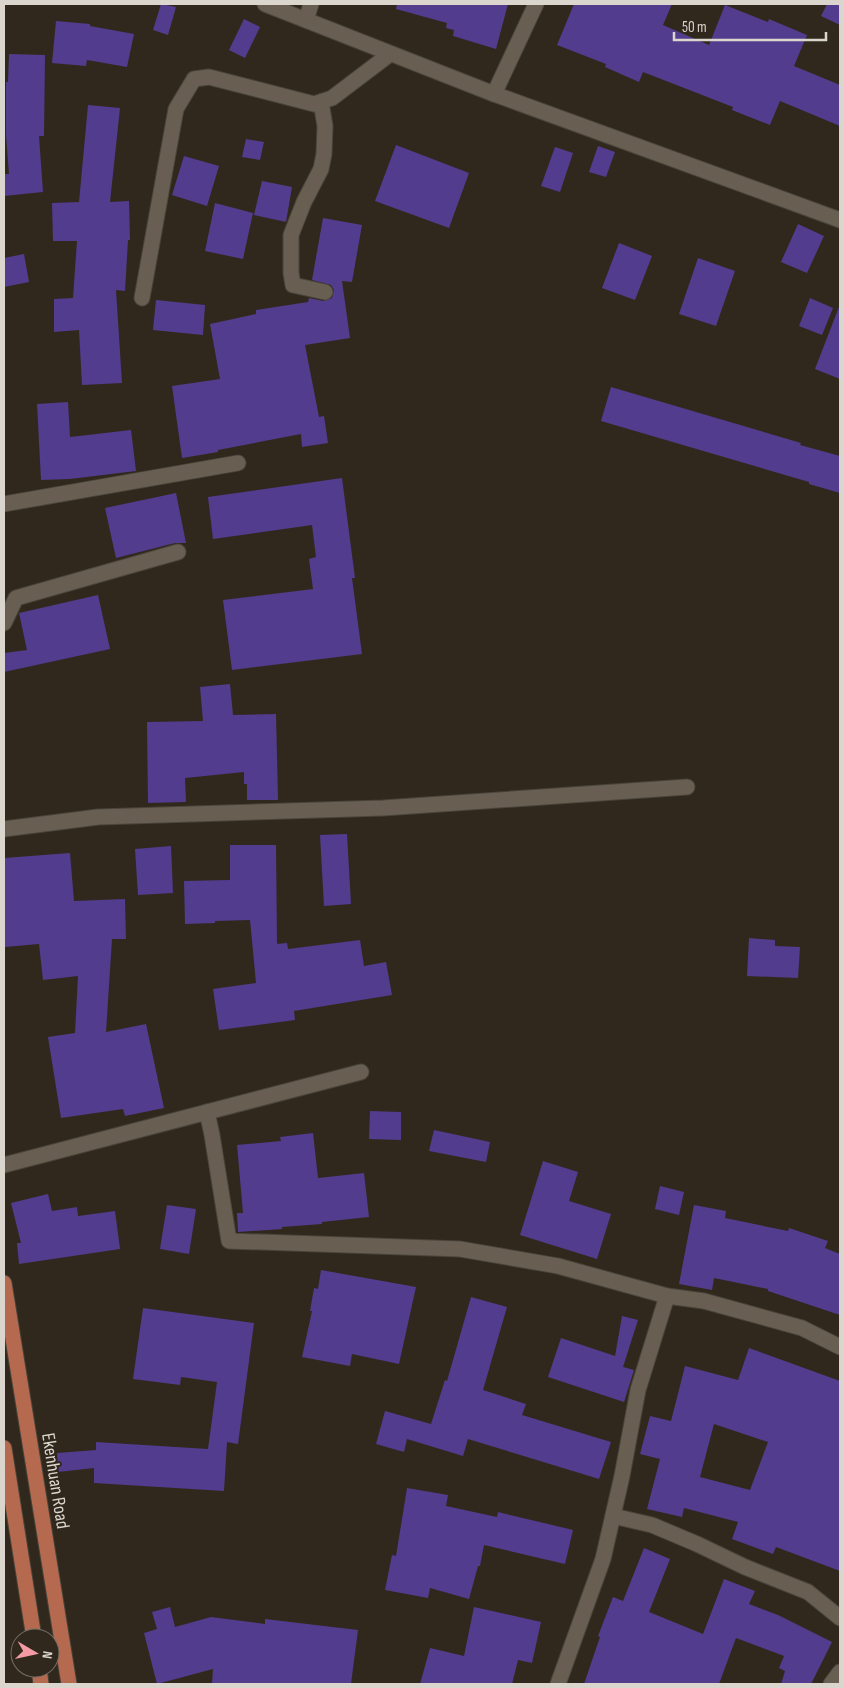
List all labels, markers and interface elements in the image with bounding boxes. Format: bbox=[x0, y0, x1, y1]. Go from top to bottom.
scale bar bbox=[674, 10, 826, 42]
text: 50 m bbox=[682, 18, 707, 37]
street label: Ekenhuan Road bbox=[36, 1431, 74, 1531]
north arrow bbox=[10, 1628, 60, 1678]
text: N bbox=[38, 1650, 56, 1660]

